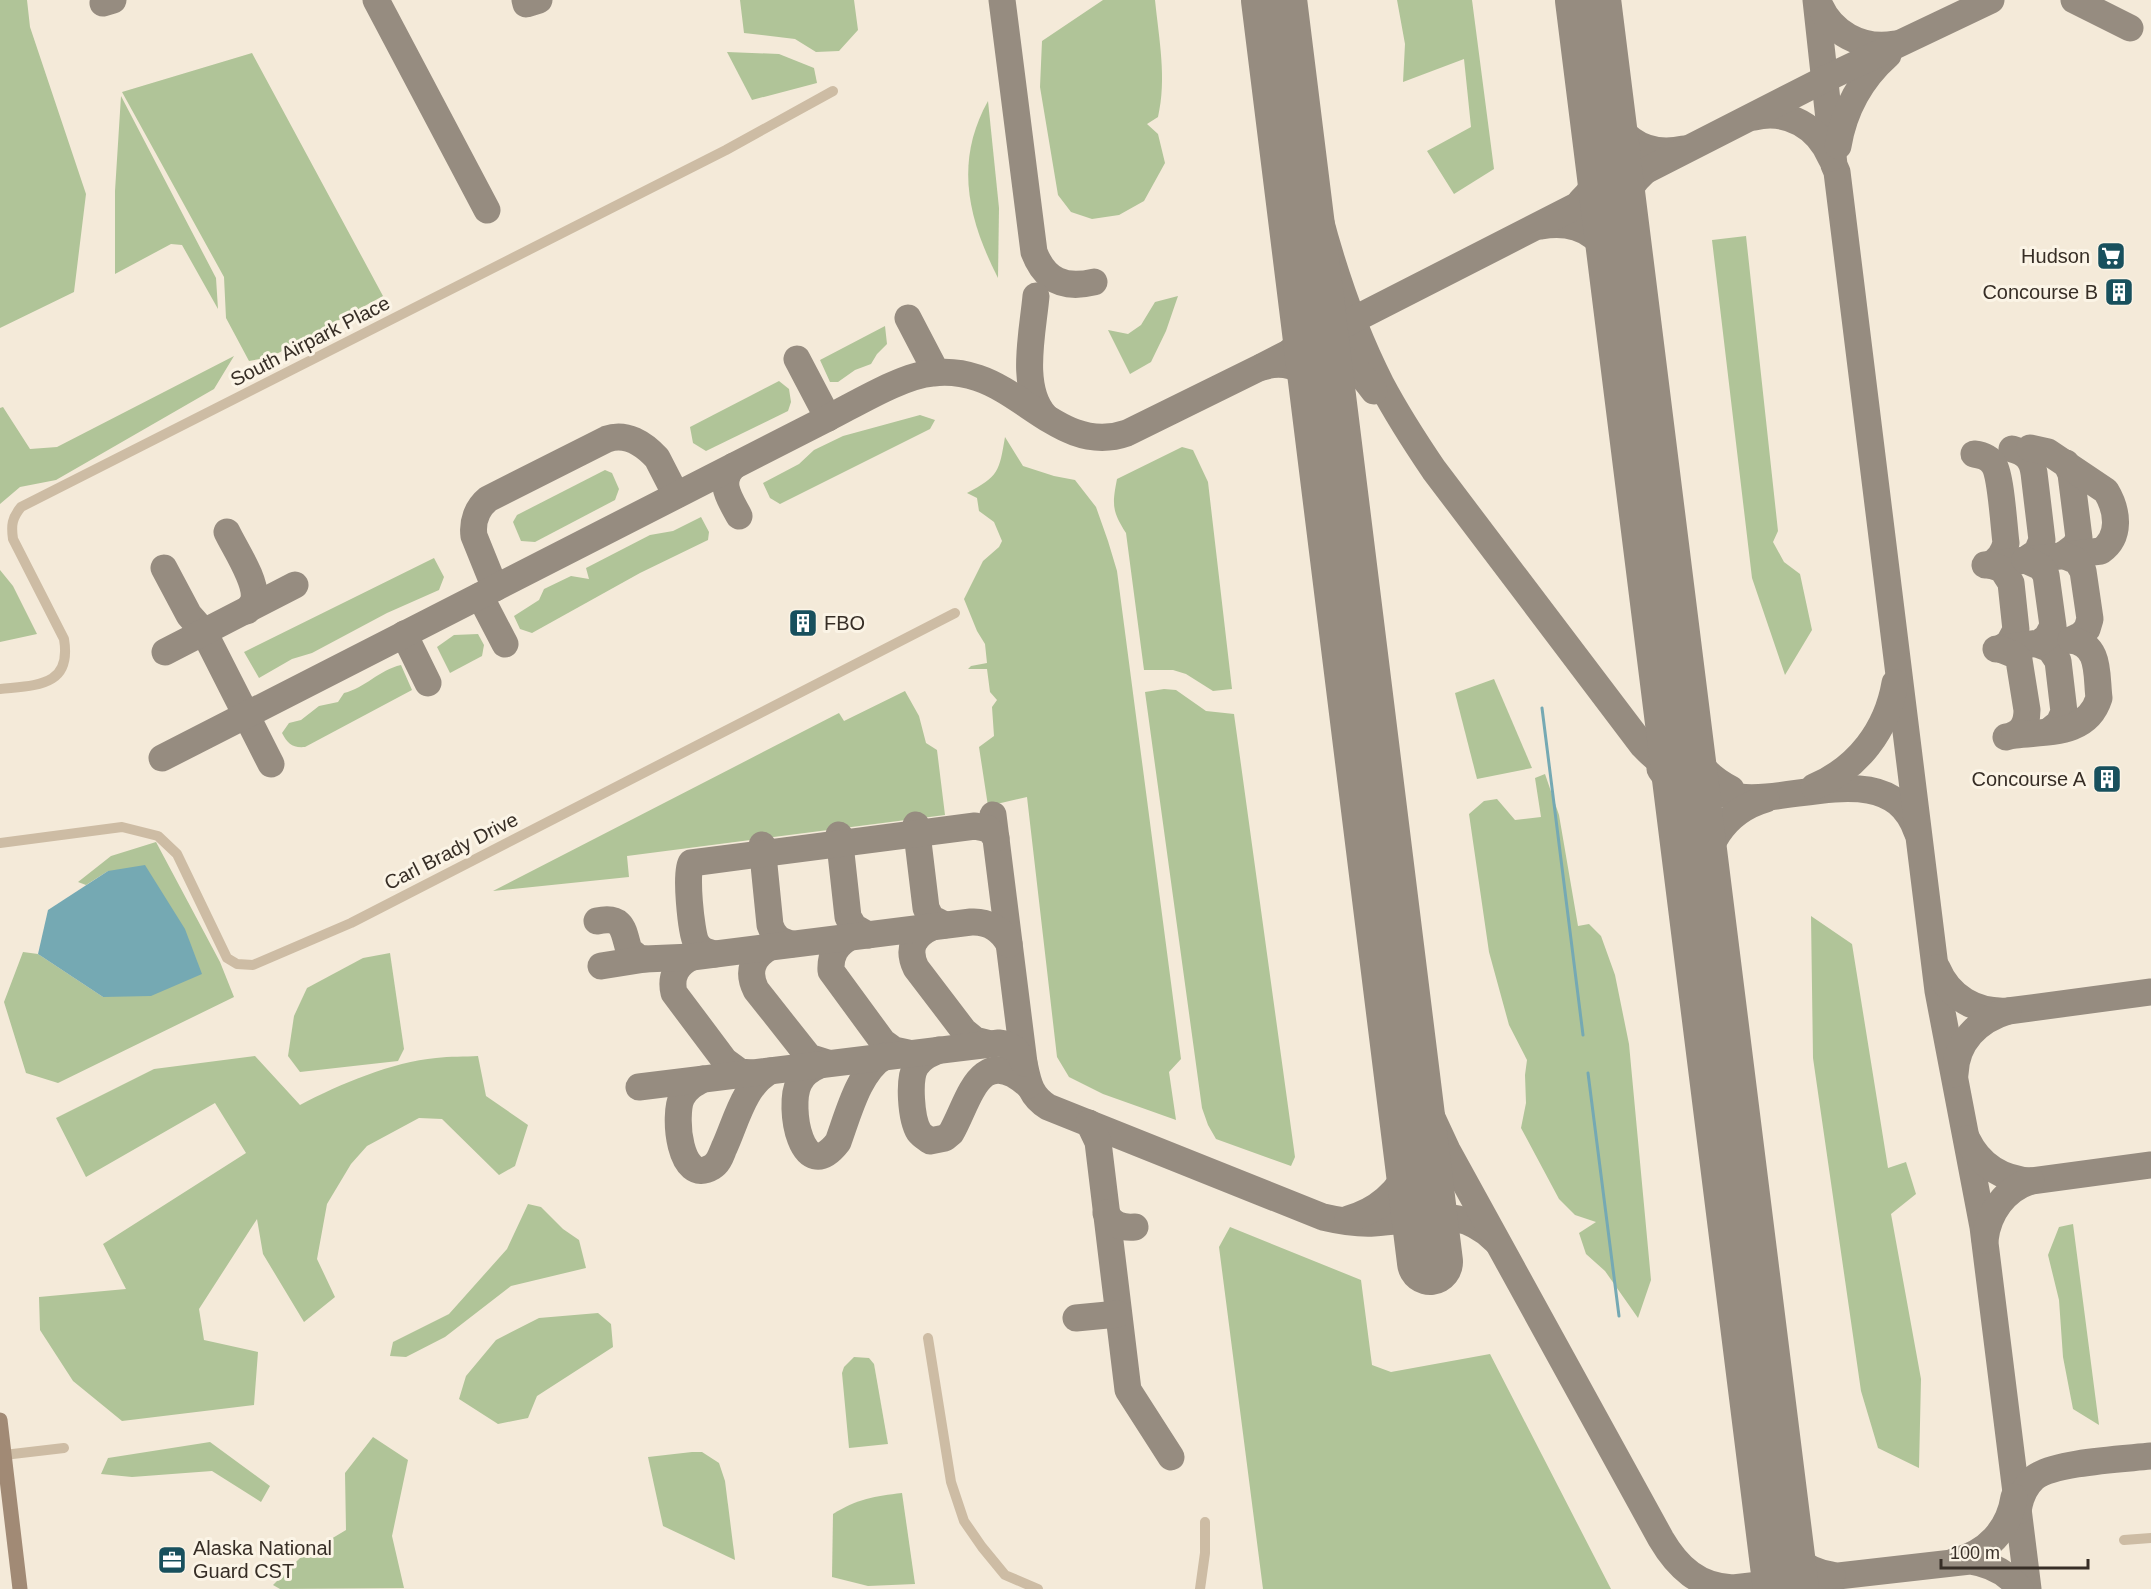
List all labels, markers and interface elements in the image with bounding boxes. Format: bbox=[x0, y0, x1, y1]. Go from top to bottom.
supermarket icon: Hudson bbox=[2095, 240, 2127, 272]
place label: Hudson bbox=[2021, 245, 2090, 267]
building icon: Concourse B bbox=[2103, 276, 2135, 308]
place label: Concourse B bbox=[1982, 281, 2098, 303]
street label: South Airpark Place bbox=[227, 291, 393, 391]
building icon: FBO bbox=[787, 607, 819, 639]
place label: FBO bbox=[824, 612, 865, 634]
building icon: Concourse A bbox=[2091, 763, 2123, 795]
place label: Concourse A bbox=[1971, 768, 2087, 790]
street label: Carl Brady Drive bbox=[381, 808, 521, 894]
scale bar bbox=[1941, 1532, 2088, 1570]
place label: Alaska National Guard CST bbox=[193, 1537, 332, 1582]
text: 100 m bbox=[1950, 1543, 2000, 1563]
office icon: Alaska National Guard CST bbox=[156, 1544, 188, 1576]

